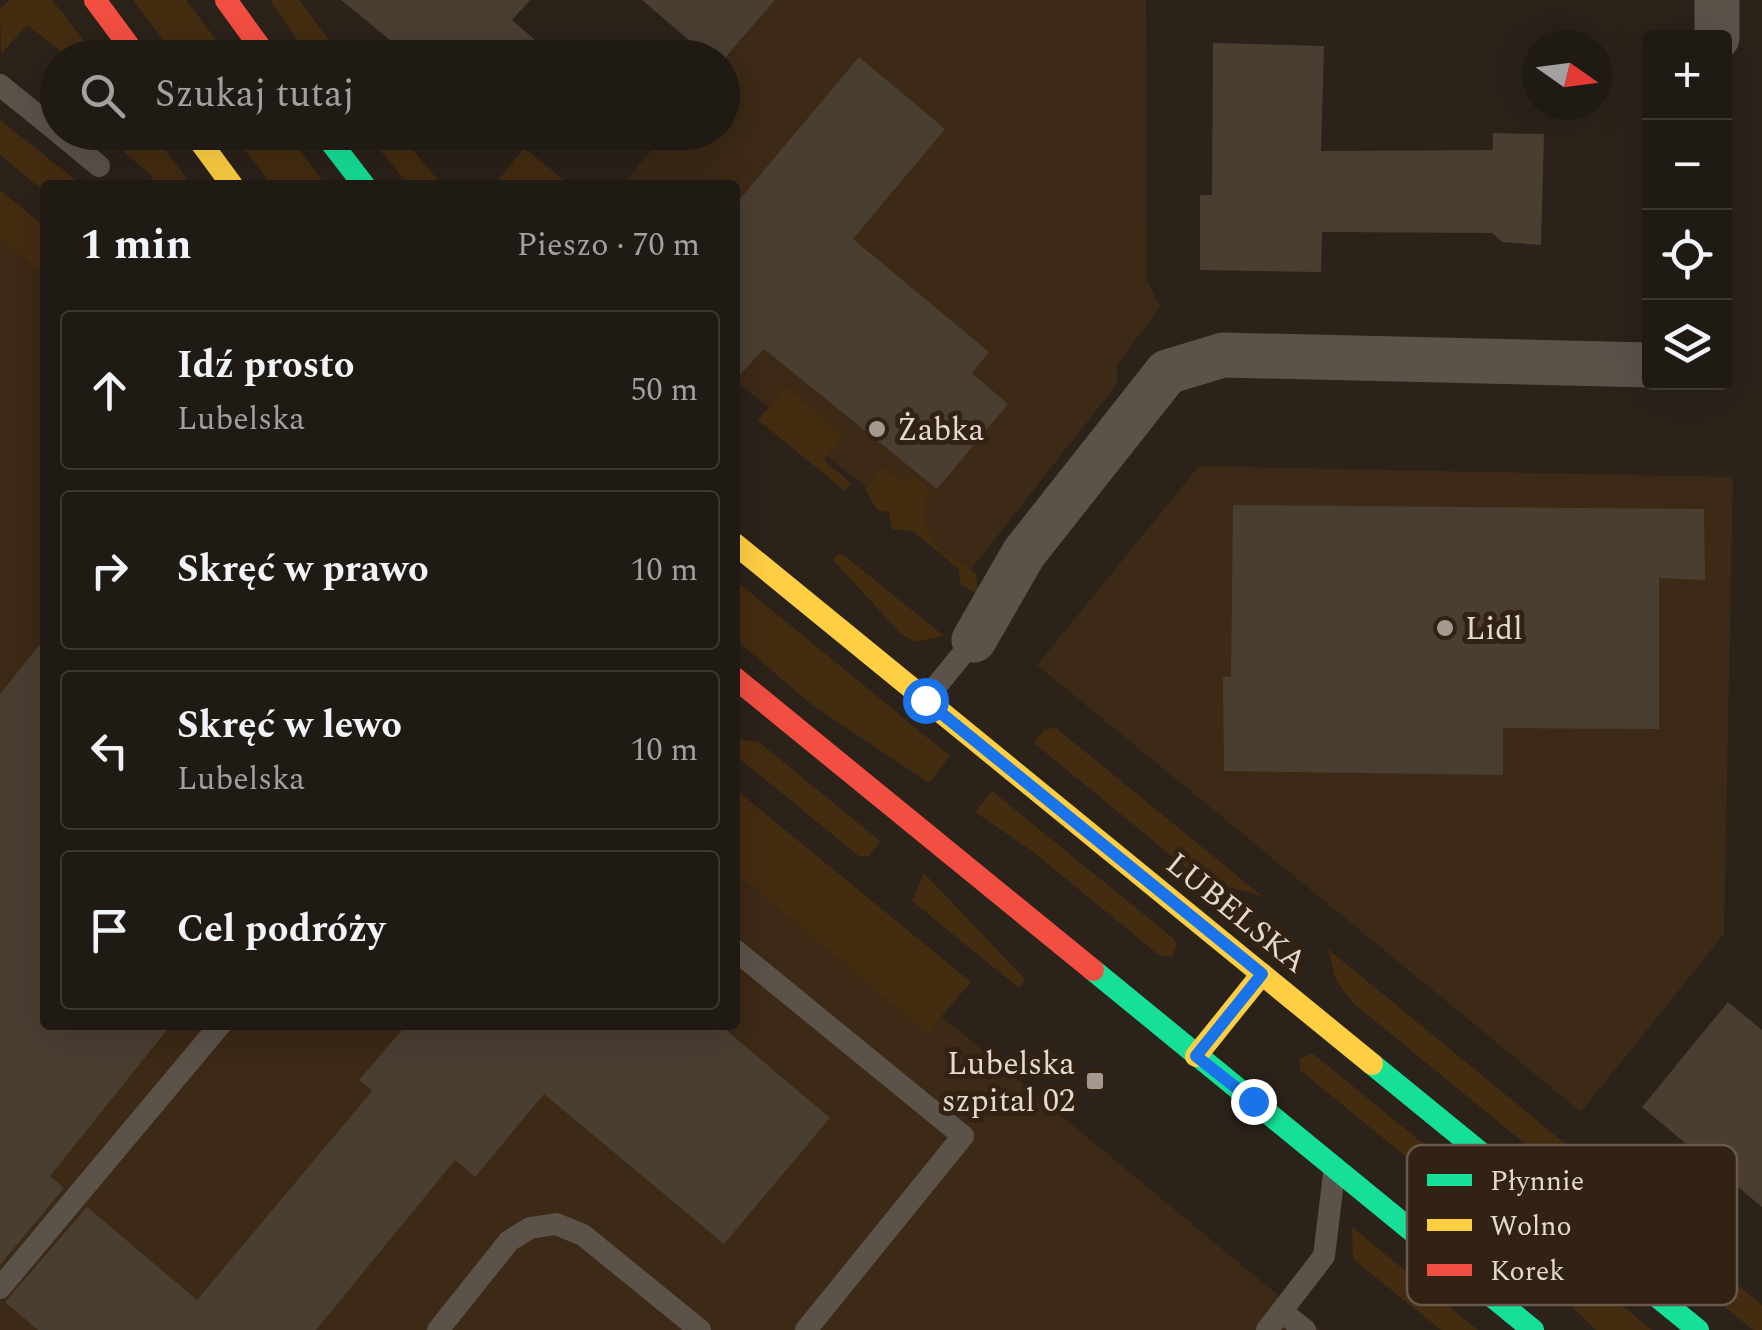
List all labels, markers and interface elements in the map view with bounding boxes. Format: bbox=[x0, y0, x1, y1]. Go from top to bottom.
north arrow bbox=[1522, 30, 1612, 120]
map controls bbox=[1642, 30, 1732, 390]
button: + bbox=[1642, 30, 1732, 120]
search box bbox=[40, 40, 740, 150]
text: Szukaj tutaj bbox=[155, 66, 355, 124]
icon: search bbox=[75, 68, 130, 123]
button: − bbox=[1642, 120, 1732, 210]
button: locate bbox=[1642, 210, 1732, 300]
text: 1 min bbox=[80, 214, 192, 277]
text: Pieszo · 70 m bbox=[517, 221, 700, 270]
button: layers bbox=[1642, 300, 1732, 390]
text: Idź prosto bbox=[177, 337, 354, 395]
icon: ahead bbox=[82, 363, 137, 418]
text: 50 m bbox=[630, 366, 698, 415]
text: Lubelska bbox=[177, 395, 305, 444]
place label: Żabka bbox=[897, 406, 984, 455]
marker: Żabka bbox=[866, 418, 888, 440]
text: Skręć w prawo bbox=[177, 541, 429, 599]
icon: right bbox=[82, 543, 137, 598]
text: 10 m bbox=[630, 546, 698, 595]
place label: Lidl bbox=[1465, 605, 1523, 654]
marker: Lidl bbox=[1434, 617, 1456, 639]
route start bbox=[903, 678, 949, 724]
text: Skręć w lewo bbox=[177, 697, 402, 755]
icon: left bbox=[82, 723, 137, 778]
text: 10 m bbox=[630, 726, 698, 775]
text: Lubelska bbox=[177, 755, 305, 804]
street label: LUBELSKA bbox=[1154, 841, 1318, 986]
text: Cel podróży bbox=[177, 901, 385, 959]
icon: arrive bbox=[82, 903, 137, 958]
place label: Lubelska szpital 02 bbox=[942, 1040, 1075, 1126]
marker: Lubelska szpital 02 bbox=[1084, 1070, 1106, 1092]
route end bbox=[1231, 1079, 1277, 1125]
legend bbox=[1407, 1145, 1737, 1305]
text: Płynnie bbox=[1490, 1160, 1584, 1203]
text: Wolno bbox=[1490, 1205, 1572, 1248]
text: Korek bbox=[1490, 1250, 1565, 1293]

